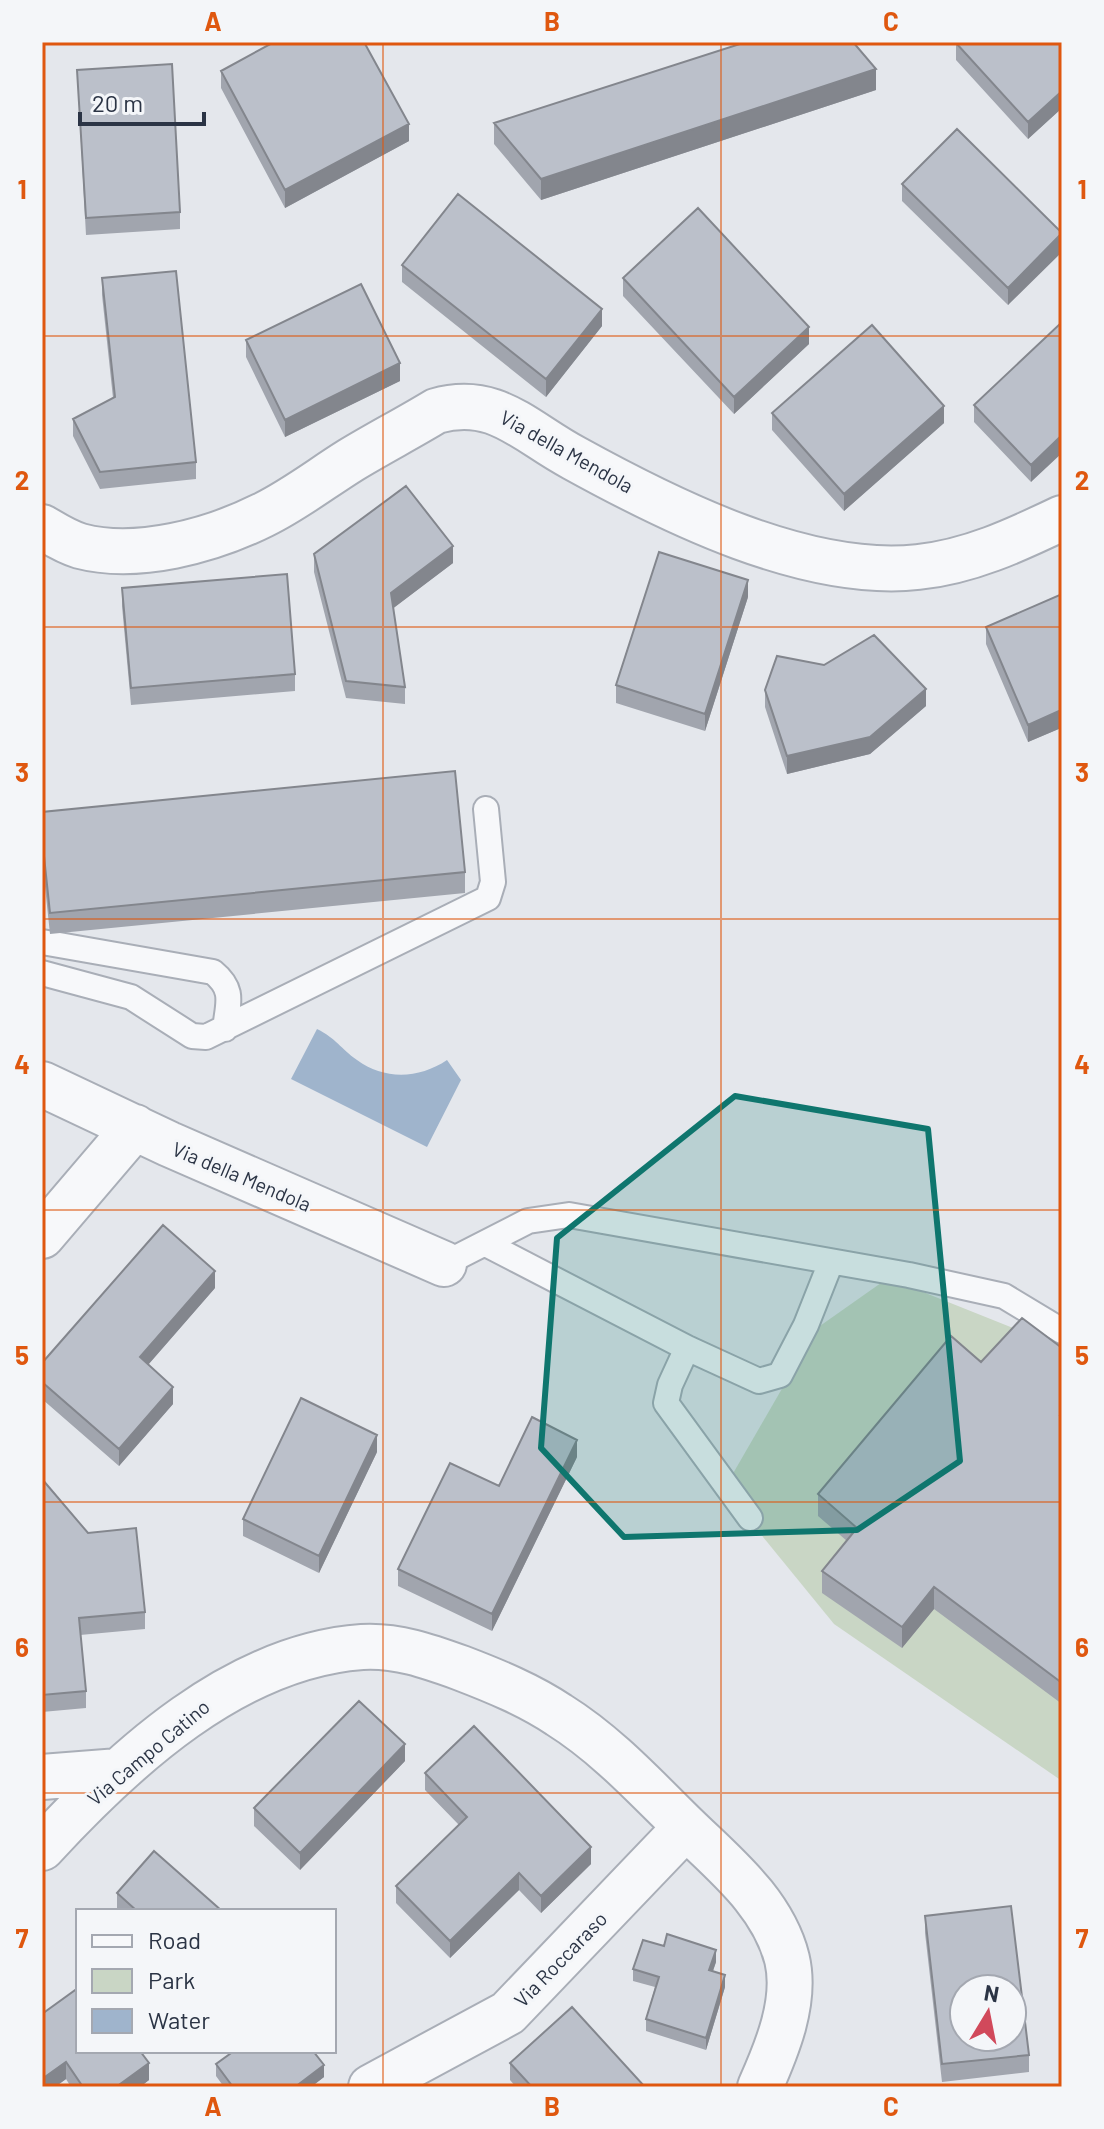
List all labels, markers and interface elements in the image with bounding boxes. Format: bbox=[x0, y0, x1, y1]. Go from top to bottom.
text: A bbox=[204, 5, 222, 36]
text: B bbox=[544, 5, 560, 36]
text: C bbox=[883, 5, 899, 36]
scale bar bbox=[80, 76, 204, 126]
text: 20 m bbox=[92, 88, 143, 117]
text: 1 bbox=[17, 173, 27, 204]
text: 1 bbox=[1077, 173, 1087, 204]
street label: Via della Mendola bbox=[496, 405, 638, 497]
text: 2 bbox=[15, 464, 29, 495]
text: 2 bbox=[1075, 464, 1089, 495]
text: 3 bbox=[15, 756, 29, 787]
text: 3 bbox=[1075, 756, 1089, 787]
text: 4 bbox=[14, 1048, 30, 1079]
text: 4 bbox=[1074, 1048, 1090, 1079]
street label: Via della Mendola bbox=[169, 1136, 315, 1216]
text: 5 bbox=[15, 1339, 29, 1370]
text: 5 bbox=[1075, 1339, 1089, 1370]
text: 6 bbox=[15, 1631, 29, 1662]
text: 6 bbox=[1075, 1631, 1089, 1662]
street label: Via Campo Catino bbox=[82, 1694, 214, 1810]
street label: Via Roccaraso bbox=[509, 1906, 611, 2012]
legend bbox=[76, 1909, 336, 2053]
text: 7 bbox=[16, 1922, 29, 1953]
text: 7 bbox=[1076, 1922, 1089, 1953]
text: Road bbox=[148, 1925, 201, 1954]
text: Park bbox=[148, 1965, 195, 1994]
north arrow bbox=[948, 1973, 1028, 2053]
text: N bbox=[982, 1978, 1001, 2006]
text: Water bbox=[148, 2005, 210, 2034]
text: A bbox=[204, 2090, 222, 2121]
text: B bbox=[544, 2090, 560, 2121]
text: C bbox=[883, 2090, 899, 2121]

